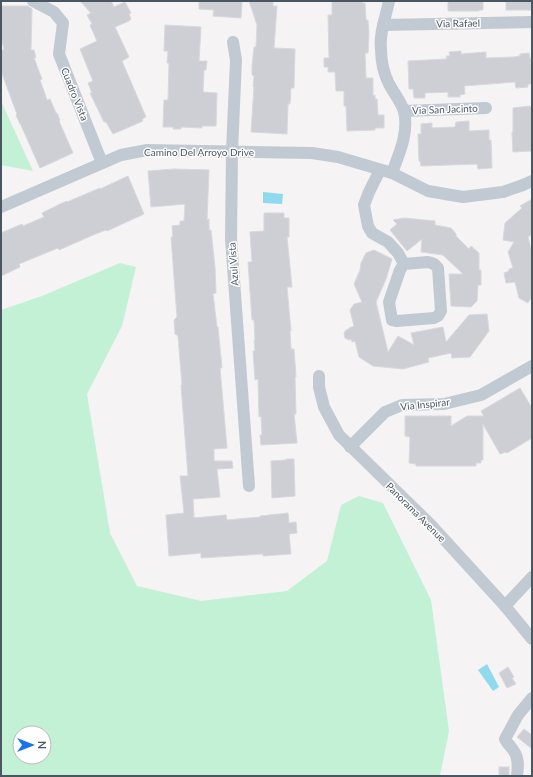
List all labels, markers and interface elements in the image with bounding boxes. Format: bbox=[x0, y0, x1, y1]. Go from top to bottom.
street label: Via Rafael bbox=[436, 17, 480, 29]
street label: Cuadro Vista bbox=[59, 66, 91, 122]
street label: Via San Jacinto bbox=[412, 102, 478, 116]
street label: Camino Del Arroyo Drive bbox=[144, 146, 254, 158]
street label: Azul Vista bbox=[225, 242, 241, 286]
street label: Via Inspirar bbox=[400, 395, 451, 413]
street label: Panorama Avenue bbox=[384, 480, 448, 544]
north arrow bbox=[12, 725, 52, 765]
text: N bbox=[36, 741, 49, 749]

